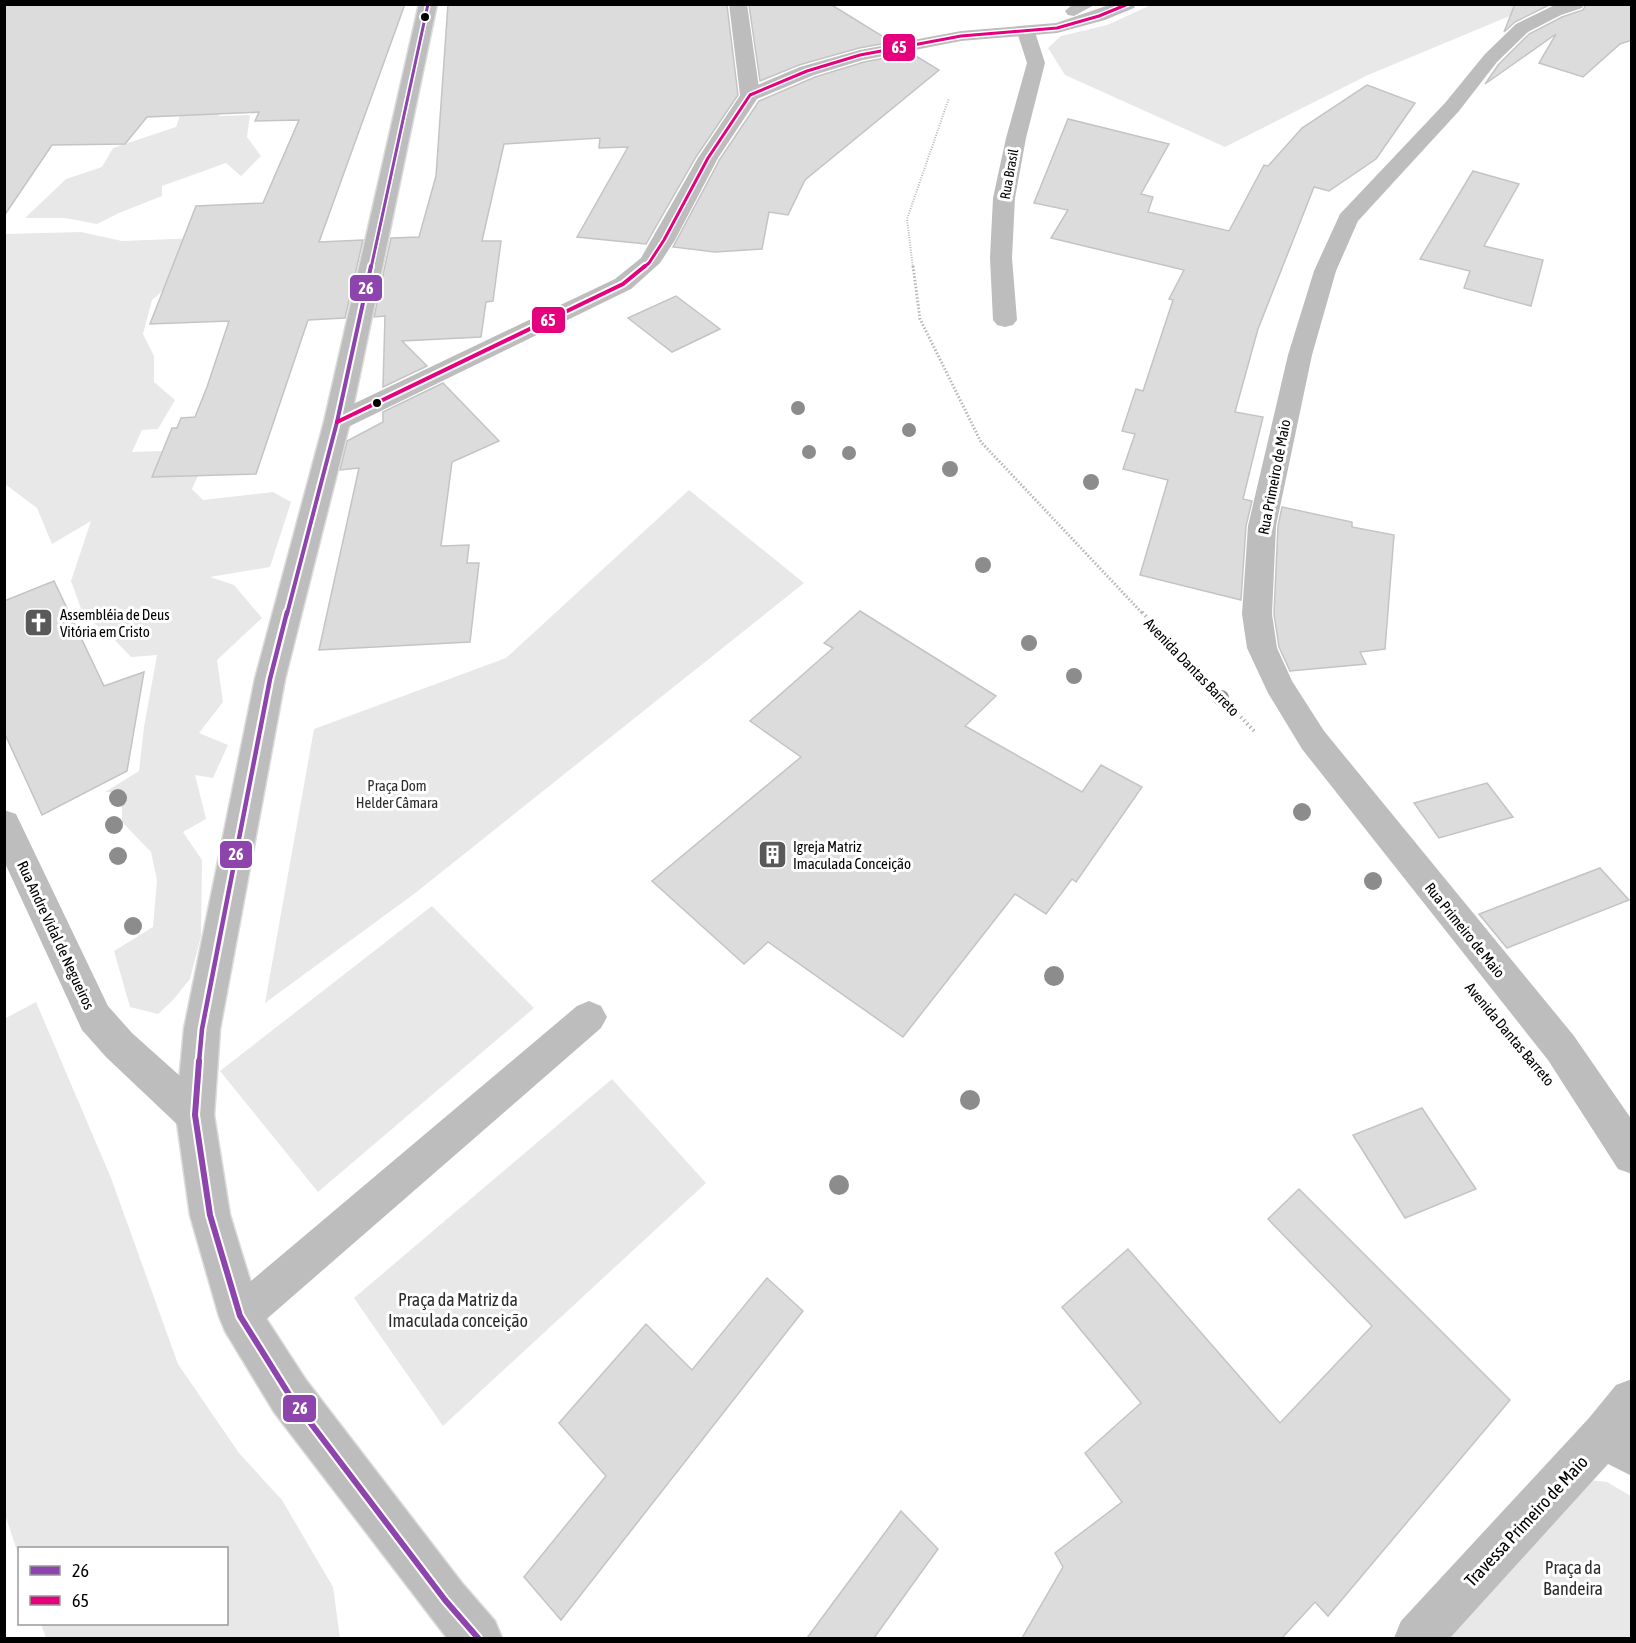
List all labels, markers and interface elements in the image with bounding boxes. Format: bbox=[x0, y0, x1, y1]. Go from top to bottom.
unlabelled marker bbox=[419, 11, 431, 23]
line badge: 65 bbox=[882, 33, 916, 62]
text: 65 bbox=[891, 38, 907, 56]
street label: Rua Brasil bbox=[997, 147, 1021, 201]
line badge: 26 bbox=[349, 274, 383, 302]
text: 26 bbox=[358, 279, 374, 297]
line badge: 65 bbox=[531, 306, 566, 334]
text: 65 bbox=[540, 311, 556, 329]
unlabelled marker bbox=[371, 397, 383, 409]
street label: Rua Primeiro de Maio bbox=[1254, 418, 1294, 536]
place label: Assembléia de Deus Vitória em Cristo bbox=[60, 606, 170, 640]
church icon: Assembléia de Deus Vitória em Cristo bbox=[23, 607, 55, 639]
street label: Avenida Dantas Barreto bbox=[1141, 615, 1243, 719]
park label: Praça Dom Helder Câmara bbox=[356, 777, 438, 811]
place label: Igreja Matriz Imaculada Conceição bbox=[793, 838, 911, 872]
building icon: Igreja Matriz Imaculada Conceição bbox=[756, 839, 788, 871]
line badge: 26 bbox=[219, 840, 253, 869]
text: 26 bbox=[228, 845, 244, 863]
street label: Rua Andre Vidal de Negueiros bbox=[14, 858, 98, 1012]
street label: Rua Primeiro de Maio bbox=[1422, 879, 1508, 981]
street label: Avenida Dantas Barreto bbox=[1462, 979, 1558, 1089]
park label: Praça da Matriz da Imaculada conceição bbox=[388, 1289, 528, 1331]
line badge: 26 bbox=[282, 1394, 317, 1423]
text: 26 bbox=[292, 1399, 308, 1417]
street label: Travessa Primeiro de Maio bbox=[1460, 1451, 1592, 1591]
legend bbox=[18, 1547, 228, 1625]
park label: Praça da Bandeira bbox=[1543, 1557, 1603, 1599]
text: 26 bbox=[72, 1560, 89, 1581]
text: 65 bbox=[72, 1590, 89, 1611]

